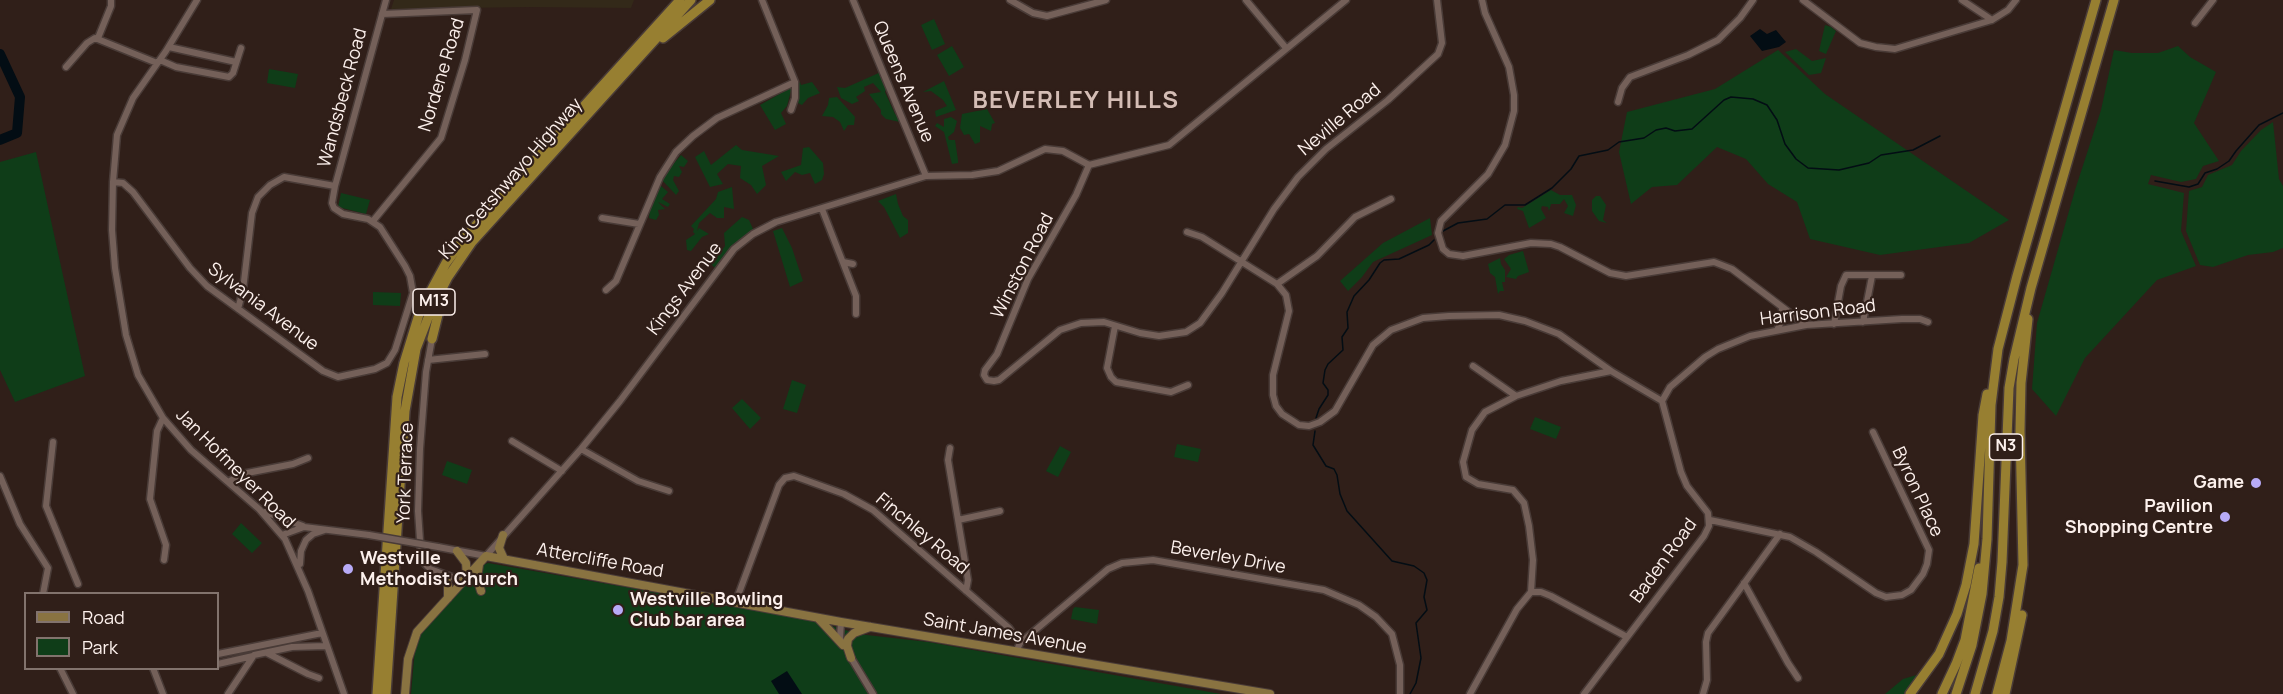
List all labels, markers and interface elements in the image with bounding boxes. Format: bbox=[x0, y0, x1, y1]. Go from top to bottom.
street label: Nordene Road bbox=[414, 16, 470, 134]
street label: Queens Avenue bbox=[868, 18, 938, 146]
street label: Wandsbeck Road bbox=[314, 26, 372, 170]
street label: Neville Road bbox=[1294, 79, 1386, 161]
district label: BEVERLEY HILLS bbox=[972, 87, 1180, 115]
street label: King Cetshwayo Highway bbox=[435, 94, 587, 264]
street label: Winston Road bbox=[987, 210, 1059, 322]
street label: Kings Avenue bbox=[643, 238, 727, 340]
street label: Sylvania Avenue bbox=[203, 258, 323, 356]
road number: M13 bbox=[413, 289, 455, 315]
street label: Harrison Road bbox=[1759, 295, 1877, 331]
street label: Jan Hofmeyer Road bbox=[171, 405, 299, 533]
street label: York Terrace bbox=[393, 422, 419, 524]
road number: N3 bbox=[1990, 434, 2022, 460]
street label: Byron Place bbox=[1887, 443, 1947, 541]
place label: Game bbox=[2194, 472, 2244, 494]
marker: Game bbox=[2249, 476, 2263, 490]
street label: Finchley Road bbox=[871, 489, 973, 579]
place label: Pavilion Shopping Centre bbox=[2065, 496, 2213, 538]
marker: Pavilion Shopping Centre bbox=[2218, 510, 2232, 524]
street label: Baden Road bbox=[1626, 515, 1702, 607]
street label: Beverley Drive bbox=[1169, 537, 1287, 579]
street label: Attercliffe Road bbox=[535, 539, 665, 583]
place label: Westville Methodist Church bbox=[360, 548, 518, 590]
marker: Westville Methodist Church bbox=[341, 562, 355, 576]
place label: Westville Bowling Club bar area bbox=[630, 589, 783, 632]
legend bbox=[24, 592, 219, 670]
marker: Westville Bowling Club bar area bbox=[611, 603, 625, 617]
text: Road bbox=[82, 605, 125, 629]
street label: Saint James Avenue bbox=[922, 609, 1088, 659]
text: Park bbox=[82, 635, 118, 659]

